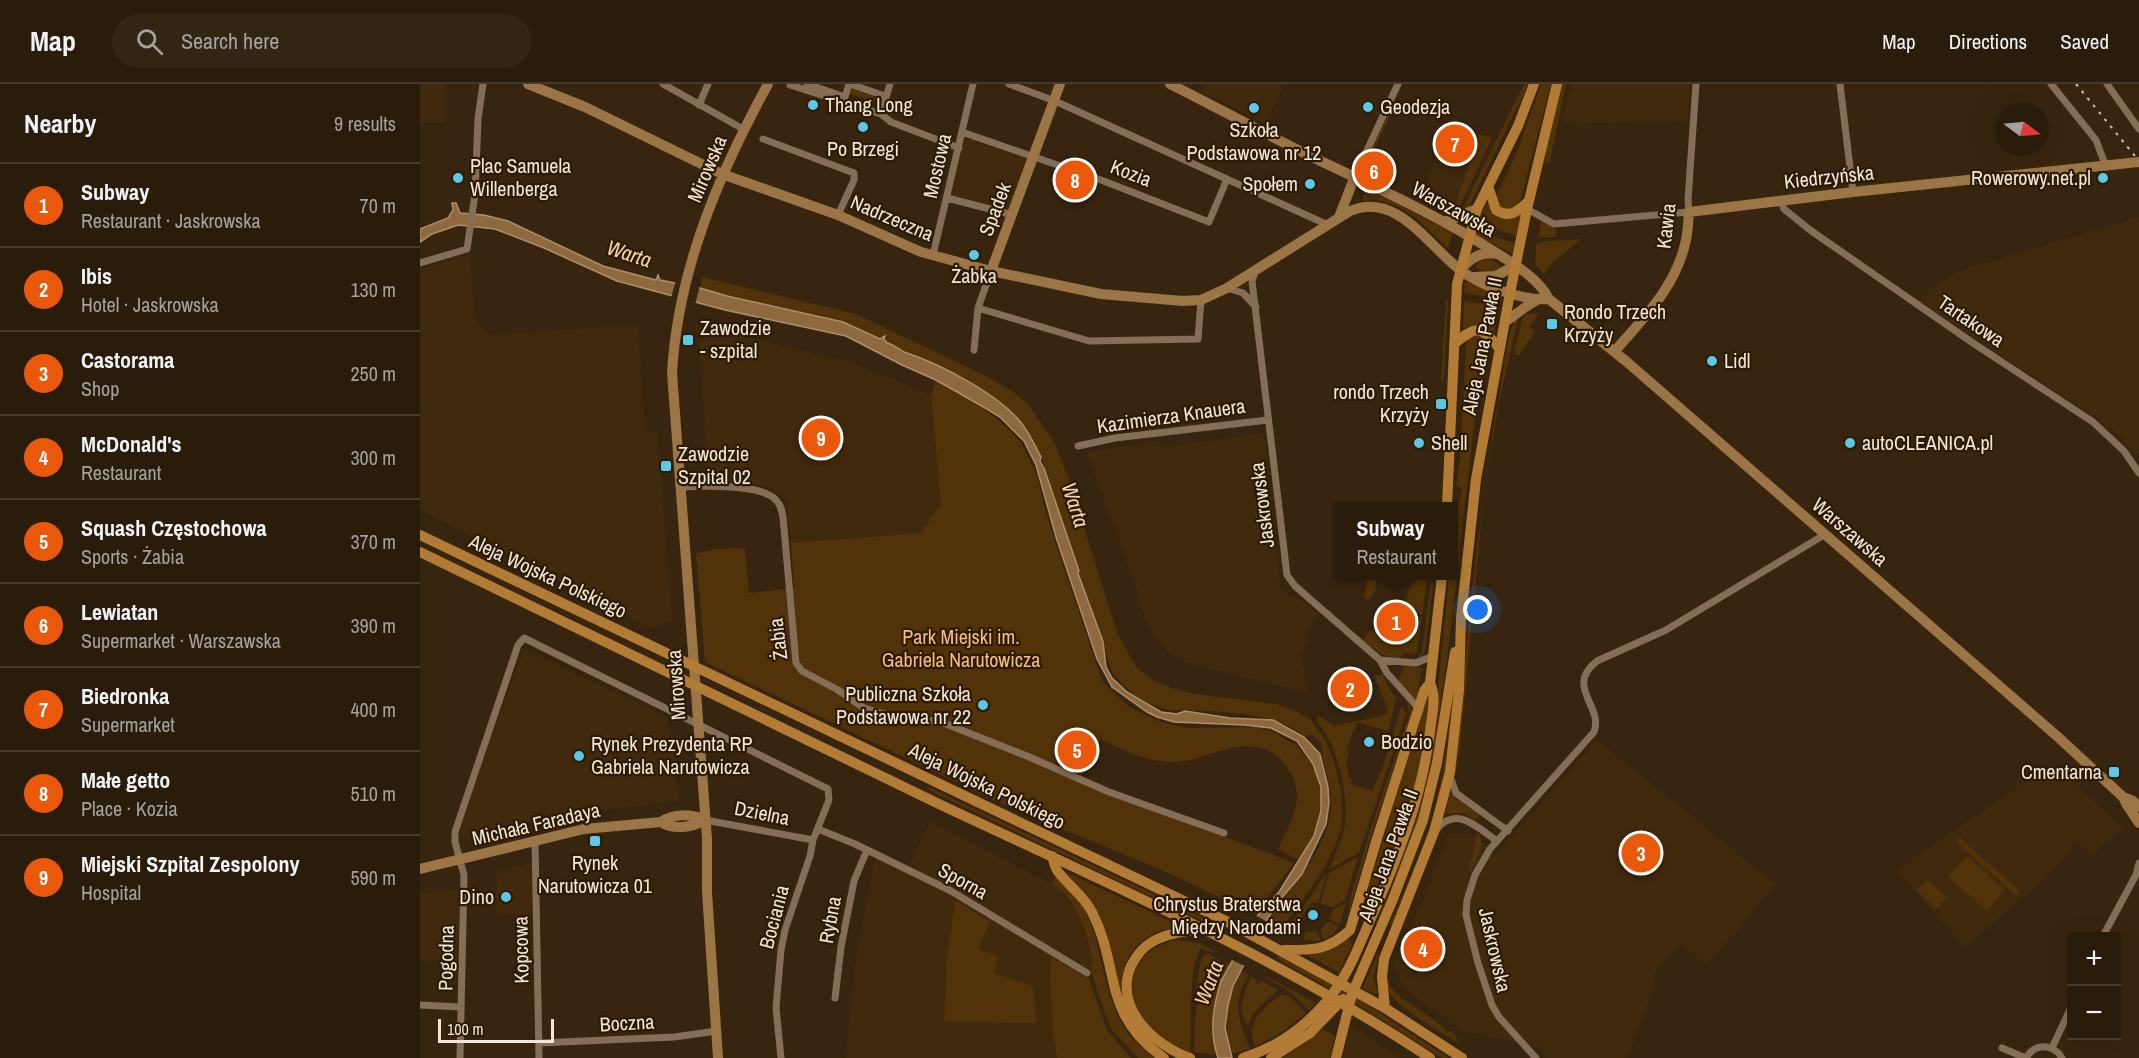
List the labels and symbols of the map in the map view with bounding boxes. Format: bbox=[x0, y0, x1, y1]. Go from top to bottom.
place label: Thang Long bbox=[825, 91, 913, 118]
place label: Geodezja bbox=[1380, 93, 1450, 120]
marker: Thang Long bbox=[806, 98, 820, 112]
marker: Geodezja bbox=[1361, 100, 1375, 114]
marker: Szkoła Podstawowa nr 12 bbox=[1247, 101, 1261, 115]
north arrow bbox=[1995, 102, 2049, 156]
place label: Szkoła Podstawowa nr 12 bbox=[1187, 116, 1321, 166]
marker: Po Brzegi bbox=[856, 120, 870, 134]
pin: 7 bbox=[1436, 122, 1474, 166]
street label: Mirowska bbox=[680, 131, 733, 206]
street label: Mostowa bbox=[916, 131, 957, 201]
place label: Po Brzegi bbox=[827, 135, 899, 162]
pin: 6 bbox=[1354, 148, 1394, 194]
place label: Plac Samuela Willenberga bbox=[470, 152, 571, 202]
street label: Kozia bbox=[1107, 152, 1156, 193]
pin: 8 bbox=[1056, 158, 1094, 202]
street label: Kiedrzyńska bbox=[1783, 158, 1875, 195]
place label: Rowerowy.net.pl bbox=[1971, 164, 2091, 191]
place label: Społem bbox=[1242, 170, 1298, 197]
marker: Plac Samuela Willenberga bbox=[451, 171, 465, 185]
marker: Rowerowy.net.pl bbox=[2096, 171, 2110, 185]
street label: Warszawska bbox=[1407, 174, 1501, 243]
street label: Spadek bbox=[972, 177, 1017, 240]
marker: Społem bbox=[1303, 177, 1317, 191]
street label: Nadrzeczna bbox=[847, 188, 938, 247]
street label: Kawia bbox=[1649, 202, 1682, 250]
water label: Warta bbox=[603, 233, 655, 274]
marker: Żabka bbox=[967, 248, 981, 262]
place label: Żabka bbox=[951, 262, 997, 289]
street label: Aleja Jana Pawła II bbox=[1455, 275, 1508, 418]
street label: Tartakowa bbox=[1933, 288, 2010, 353]
place label: Rondo Trzech Krzyży bbox=[1564, 298, 1666, 348]
place label: Zawodzie - szpital bbox=[700, 314, 771, 364]
marker: Rondo Trzech Krzyży bbox=[1545, 317, 1559, 331]
marker: Zawodzie - szpital bbox=[681, 333, 695, 347]
place label: Lidl bbox=[1724, 347, 1750, 374]
marker: Lidl bbox=[1705, 354, 1719, 368]
place label: rondo Trzech Krzyży bbox=[1333, 378, 1430, 428]
street label: Kazimierza Knauera bbox=[1095, 392, 1247, 439]
marker: rondo Trzech Krzyży bbox=[1434, 397, 1448, 411]
pin: 9 bbox=[802, 416, 840, 460]
place label: Shell bbox=[1431, 429, 1467, 456]
place label: autoCLEANICA.pl bbox=[1862, 429, 1993, 456]
marker: Shell bbox=[1412, 436, 1426, 450]
marker: autoCLEANICA.pl bbox=[1843, 436, 1857, 450]
place label: Zawodzie Szpital 02 bbox=[678, 440, 751, 490]
marker: Zawodzie Szpital 02 bbox=[659, 459, 673, 473]
street label: Jaskrowska bbox=[1243, 461, 1280, 549]
water label: Warta bbox=[1055, 479, 1096, 531]
street label: Warszawska bbox=[1807, 491, 1894, 572]
street label: Aleja Wojska Polskiego bbox=[464, 527, 631, 624]
your location bbox=[1463, 595, 1492, 624]
pin: 1 bbox=[1376, 600, 1416, 644]
street label: Żabia bbox=[762, 617, 793, 662]
park label: Park Miejski im. Gabriela Narutowicza bbox=[882, 623, 1040, 673]
street label: Mirowska bbox=[660, 649, 691, 721]
pin: 2 bbox=[1330, 666, 1370, 712]
place label: Publiczna Szkoła Podstawowa nr 22 bbox=[836, 680, 971, 730]
marker: Publiczna Szkoła Podstawowa nr 22 bbox=[976, 698, 990, 712]
pin: 5 bbox=[1058, 728, 1096, 772]
place label: Bodzio bbox=[1381, 728, 1432, 755]
place label: Rynek Prezydenta RP Gabriela Narutowicza bbox=[591, 730, 752, 780]
street label: Aleja Wojska Polskiego bbox=[904, 735, 1070, 835]
marker: Bodzio bbox=[1362, 735, 1376, 749]
marker: Rynek Prezydenta RP Gabriela Narutowicza bbox=[572, 749, 586, 763]
place label: Cmentarna bbox=[2021, 758, 2102, 785]
marker: Cmentarna bbox=[2107, 765, 2121, 779]
street label: Aleja Jana Pawła II bbox=[1351, 785, 1424, 926]
street label: Dzielna bbox=[732, 794, 792, 831]
street label: Michała Faradaya bbox=[469, 796, 602, 851]
pin: 3 bbox=[1622, 830, 1660, 876]
marker: Rynek Narutowicza 01 bbox=[588, 834, 602, 848]
place label: Rynek Narutowicza 01 bbox=[538, 849, 652, 899]
street label: Sporna bbox=[934, 856, 993, 905]
street label: Bociania bbox=[752, 882, 795, 952]
place label: Dino bbox=[459, 883, 494, 910]
marker: Dino bbox=[499, 890, 513, 904]
place label: Chrystus Braterstwa Między Narodami bbox=[1153, 890, 1301, 940]
street label: Rybna bbox=[812, 894, 847, 946]
street label: Jaskrowska bbox=[1473, 905, 1518, 995]
marker: Chrystus Braterstwa Między Narodami bbox=[1306, 908, 1320, 922]
street label: Kopcowa bbox=[506, 916, 535, 984]
street label: Pogodna bbox=[431, 925, 460, 991]
pin: 4 bbox=[1404, 926, 1442, 972]
water label: Warta bbox=[1187, 956, 1230, 1009]
street label: Boczna bbox=[599, 1008, 655, 1037]
scale bar bbox=[438, 1016, 554, 1044]

